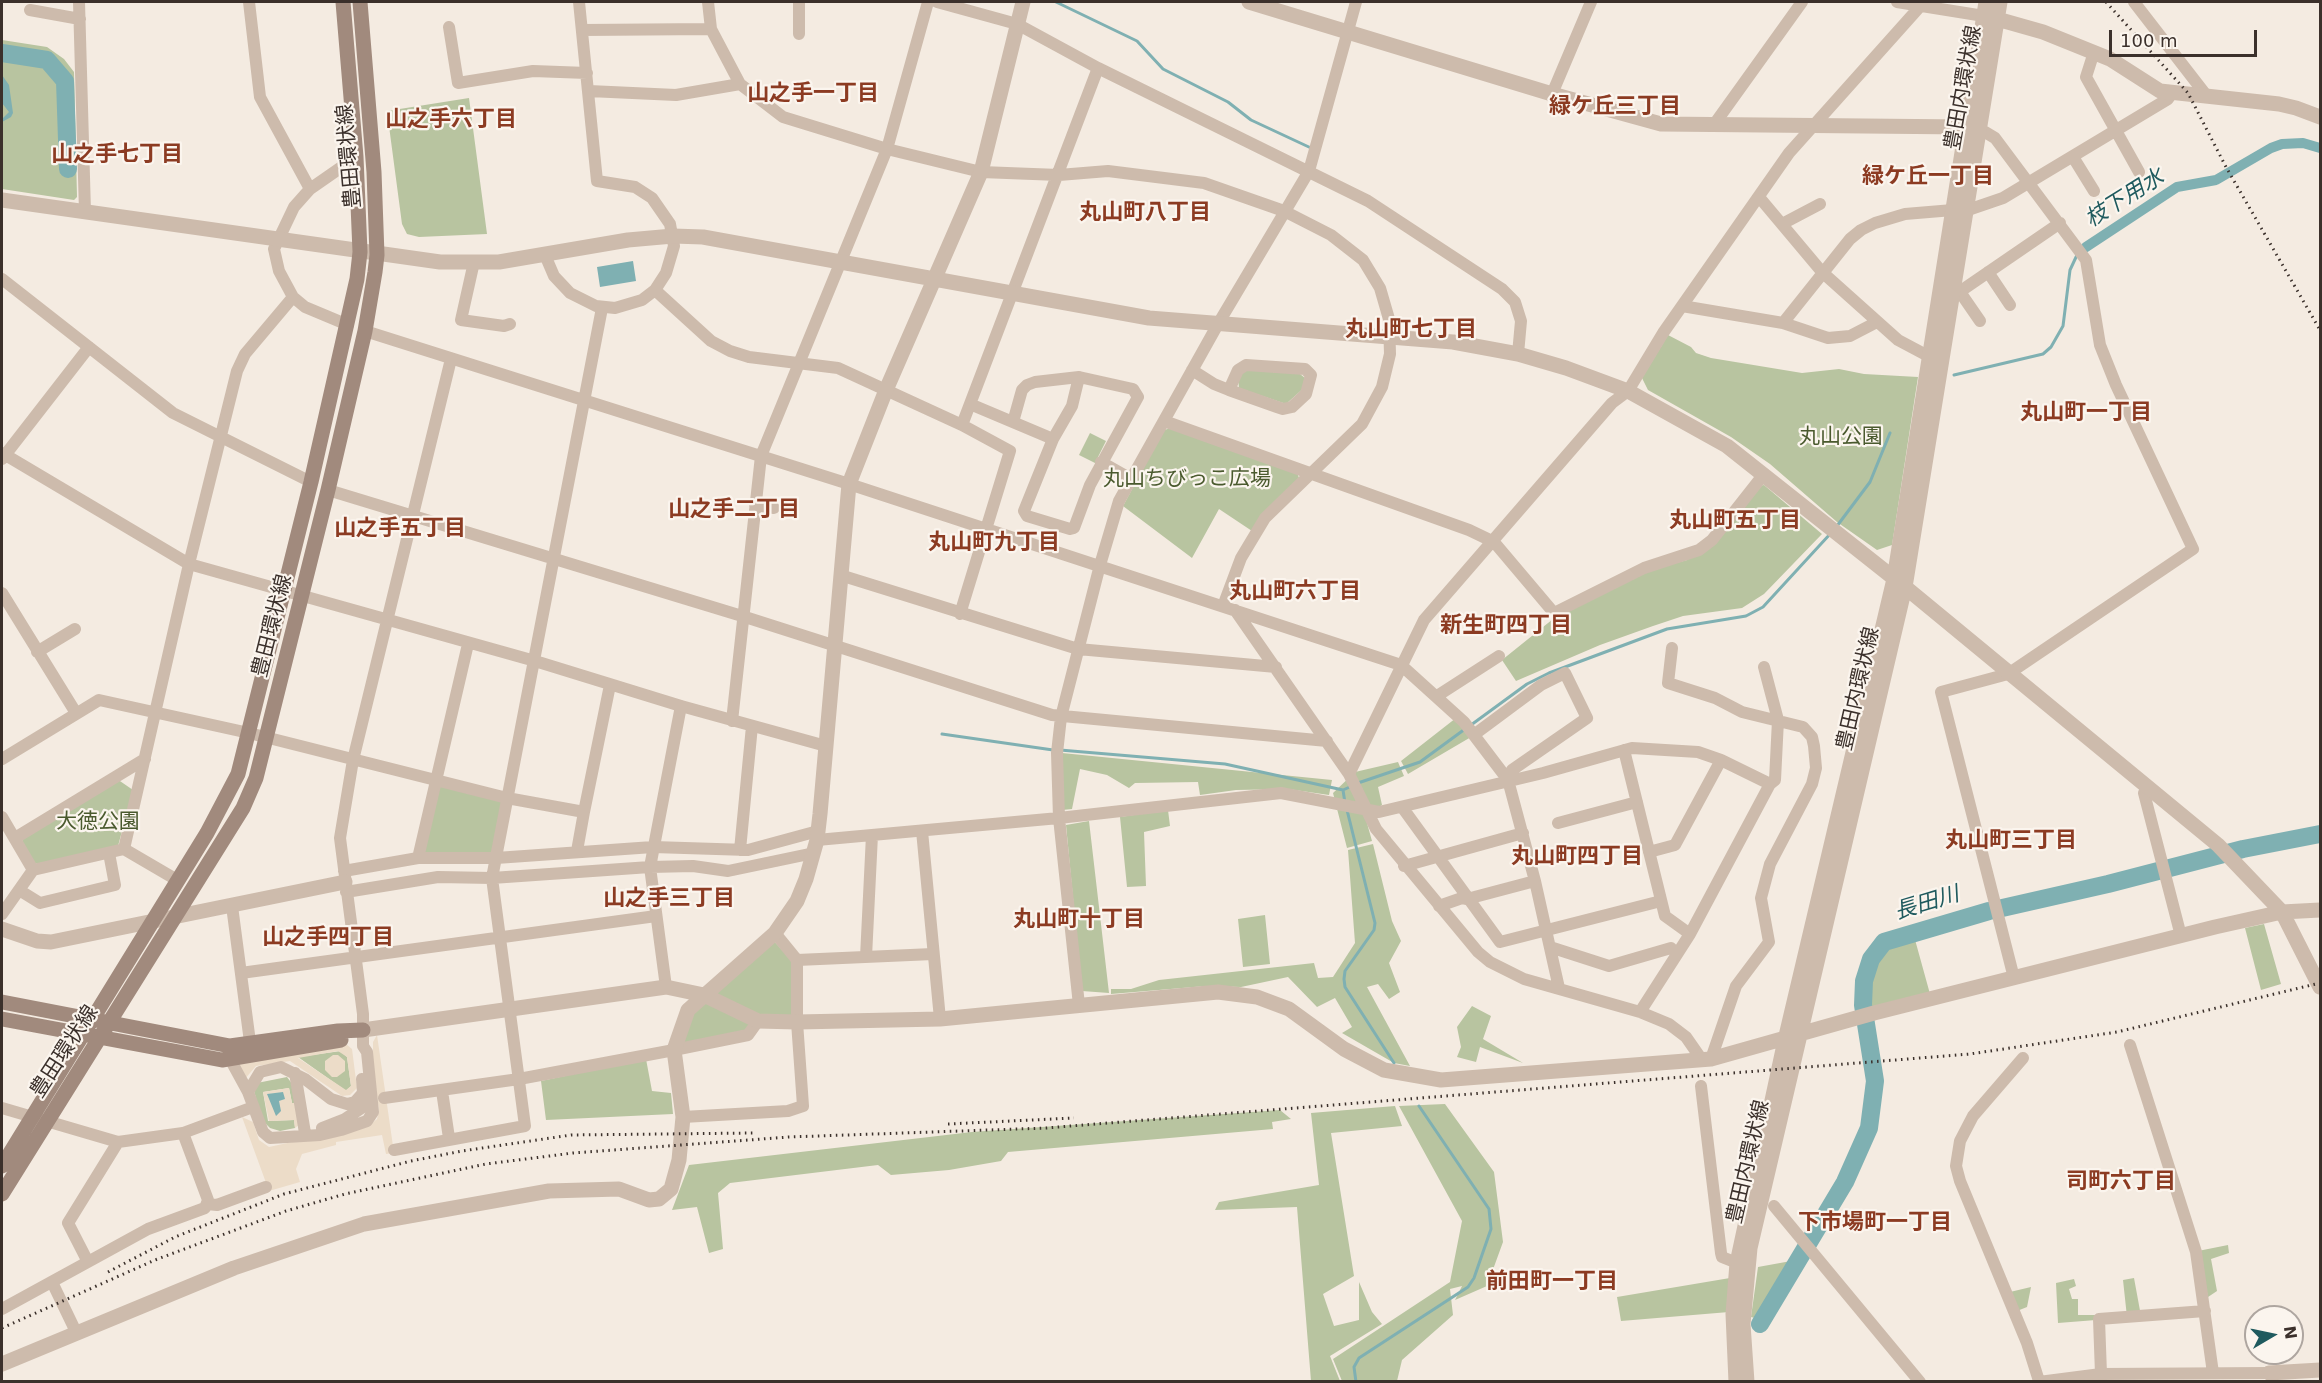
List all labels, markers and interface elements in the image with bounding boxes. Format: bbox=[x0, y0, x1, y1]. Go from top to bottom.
scale bar bbox=[2112, 18, 2260, 56]
street label: 豊田内環状線 bbox=[1941, 24, 1987, 152]
text: 100 m bbox=[2120, 30, 2178, 51]
district label: 山之手一丁目 bbox=[747, 81, 879, 107]
district label: 緑ケ丘三丁目 bbox=[1549, 94, 1681, 120]
street label: 豊田環状線 bbox=[333, 103, 367, 209]
district label: 山之手六丁目 bbox=[385, 107, 517, 133]
district label: 山之手七丁目 bbox=[51, 142, 183, 168]
district label: 緑ケ丘一丁目 bbox=[1862, 164, 1994, 190]
water label: 枝下用水 bbox=[2081, 164, 2169, 234]
district label: 丸山町八丁目 bbox=[1079, 200, 1211, 226]
district label: 丸山町七丁目 bbox=[1345, 317, 1477, 343]
district label: 丸山町一丁目 bbox=[2020, 400, 2152, 426]
park label: 丸山公園 bbox=[1799, 425, 1883, 451]
park label: 丸山ちびっこ広場 bbox=[1103, 467, 1271, 493]
district label: 山之手二丁目 bbox=[668, 497, 800, 523]
district label: 丸山町五丁目 bbox=[1669, 508, 1801, 534]
district label: 山之手五丁目 bbox=[334, 516, 466, 542]
district label: 丸山町九丁目 bbox=[928, 530, 1060, 556]
street label: 豊田環状線 bbox=[248, 572, 298, 680]
district label: 丸山町六丁目 bbox=[1229, 579, 1361, 605]
district label: 新生町四丁目 bbox=[1440, 613, 1572, 639]
street label: 豊田内環状線 bbox=[1833, 625, 1885, 753]
park label: 大徳公園 bbox=[56, 810, 140, 836]
district label: 丸山町三丁目 bbox=[1945, 828, 2077, 854]
district label: 丸山町四丁目 bbox=[1511, 844, 1643, 870]
water label: 長田川 bbox=[1892, 882, 1962, 926]
district label: 山之手三丁目 bbox=[603, 886, 735, 912]
district label: 丸山町十丁目 bbox=[1013, 907, 1145, 933]
district label: 山之手四丁目 bbox=[262, 925, 394, 951]
street label: 豊田環状線 bbox=[26, 1001, 104, 1103]
street label: 豊田内環状線 bbox=[1723, 1098, 1775, 1226]
district label: 司町六丁目 bbox=[2066, 1169, 2176, 1195]
district label: 下市場町一丁目 bbox=[1798, 1210, 1952, 1236]
district label: 前田町一丁目 bbox=[1486, 1269, 1618, 1295]
north arrow bbox=[2244, 1305, 2304, 1365]
text: N bbox=[2280, 1324, 2301, 1341]

